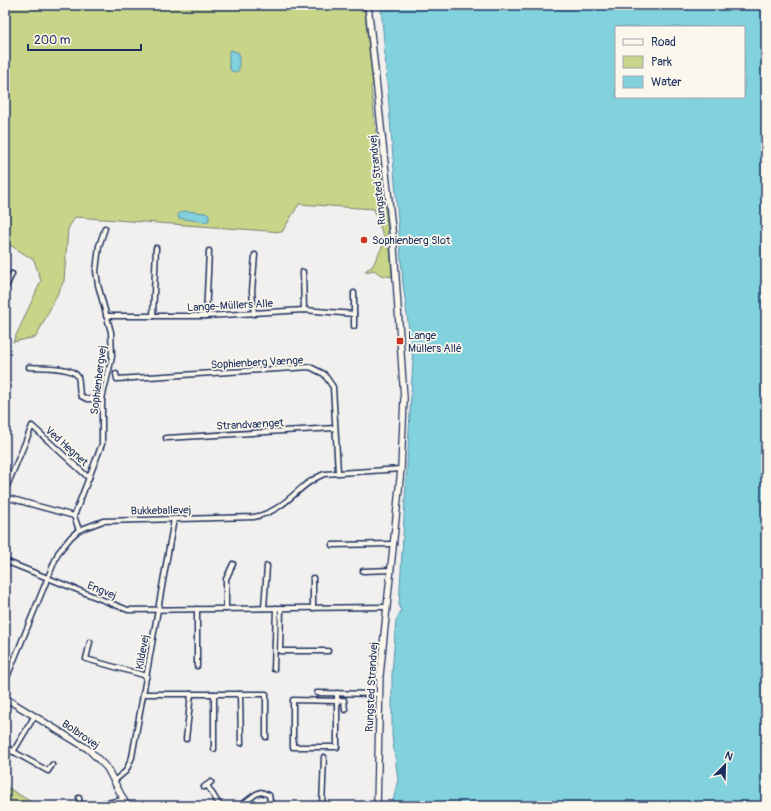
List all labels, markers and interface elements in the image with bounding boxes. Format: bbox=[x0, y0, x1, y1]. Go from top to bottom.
scale bar bbox=[28, 26, 141, 52]
legend bbox=[615, 26, 745, 98]
text: 200 m bbox=[34, 33, 71, 48]
text: Road bbox=[651, 35, 676, 50]
text: Park bbox=[651, 55, 672, 70]
text: Water bbox=[651, 75, 682, 90]
street label: Rungsted Strandvej bbox=[366, 134, 389, 226]
place label: Sophienberg Slot bbox=[372, 234, 451, 247]
marker: Sophienberg Slot bbox=[359, 235, 369, 245]
street label: Lange-Müllers Alle bbox=[187, 297, 274, 314]
place label: Lange Müllers Allé bbox=[408, 329, 462, 355]
marker: Lange Müllers Allé bbox=[395, 336, 405, 346]
street label: Sophienbergvej bbox=[88, 345, 109, 415]
street label: Sophienberg Vænge bbox=[210, 354, 304, 371]
street label: Strandvænget bbox=[216, 416, 285, 433]
street label: Ved Hegnet bbox=[42, 424, 91, 469]
street label: Bukkeballevej bbox=[131, 503, 191, 518]
street label: Engvej bbox=[85, 579, 118, 602]
street label: Kildevej bbox=[133, 634, 152, 670]
street label: Rungsted Strandvej bbox=[363, 642, 380, 732]
street label: Bolbrovej bbox=[59, 717, 102, 752]
north arrow bbox=[705, 745, 745, 785]
text: N bbox=[723, 749, 735, 764]

